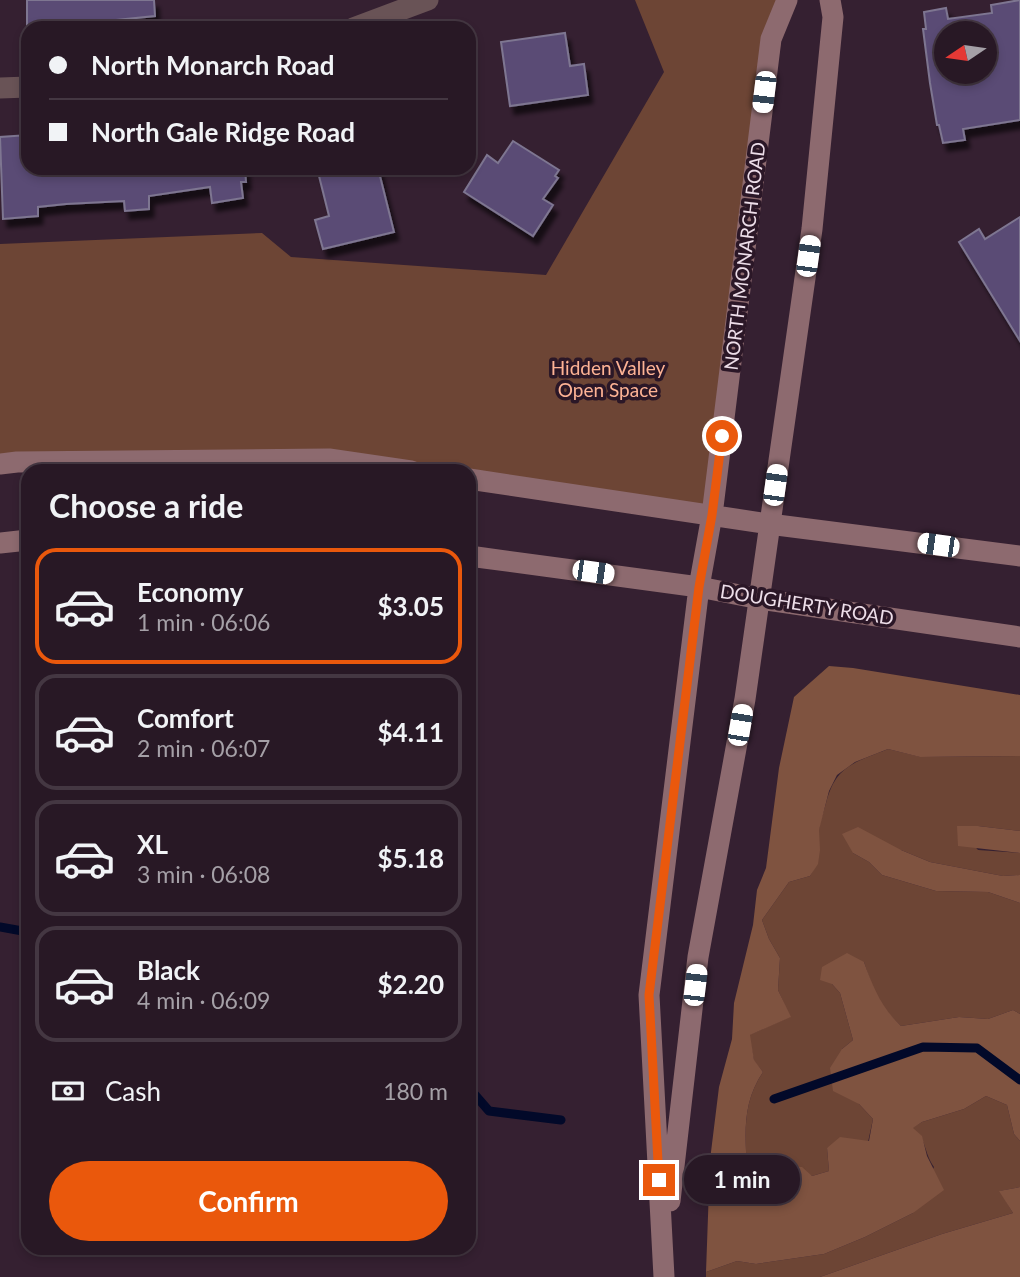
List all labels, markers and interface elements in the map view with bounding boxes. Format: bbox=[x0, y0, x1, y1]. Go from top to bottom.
north arrow bbox=[934, 21, 998, 84]
map controls bbox=[934, 21, 997, 84]
text: North Monarch Road bbox=[91, 49, 334, 81]
car bbox=[752, 70, 777, 114]
text: North Gale Ridge Road bbox=[91, 116, 355, 148]
street label: NORTH MONARCH ROAD bbox=[719, 141, 769, 371]
car bbox=[795, 234, 822, 278]
park label: Hidden Valley Open Space bbox=[551, 356, 665, 401]
route start bbox=[706, 420, 738, 452]
car bbox=[762, 463, 789, 507]
text: Choose a ride bbox=[49, 486, 243, 525]
car bbox=[916, 532, 961, 558]
car bbox=[571, 559, 616, 585]
icon: car bbox=[53, 575, 116, 638]
text: Economy bbox=[137, 576, 243, 608]
street label: DOUGHERTY ROAD bbox=[718, 579, 896, 629]
text: $3.05 bbox=[378, 590, 444, 622]
text: 1 min · 06:06 bbox=[137, 608, 270, 636]
icon: car bbox=[53, 701, 116, 764]
text: Comfort bbox=[137, 702, 234, 734]
car bbox=[727, 702, 754, 748]
text: $4.11 bbox=[378, 716, 444, 748]
text: 2 min · 06:07 bbox=[137, 734, 270, 762]
icon: car bbox=[53, 827, 116, 890]
text: XL bbox=[137, 828, 168, 860]
text: $5.18 bbox=[378, 842, 444, 874]
text: 3 min · 06:08 bbox=[137, 860, 270, 888]
icon: car bbox=[53, 953, 116, 1016]
text: Black bbox=[137, 954, 200, 986]
car bbox=[683, 963, 708, 1007]
text: $2.20 bbox=[378, 968, 444, 1000]
text: 4 min · 06:09 bbox=[137, 986, 270, 1014]
icon: cash bbox=[49, 1072, 87, 1110]
text: Cash bbox=[105, 1075, 161, 1107]
text: 180 m bbox=[383, 1077, 448, 1105]
callout: 1 min bbox=[684, 1156, 799, 1204]
button: Confirm bbox=[49, 1161, 448, 1241]
route end bbox=[643, 1164, 675, 1196]
text: 1 min bbox=[713, 1165, 771, 1193]

